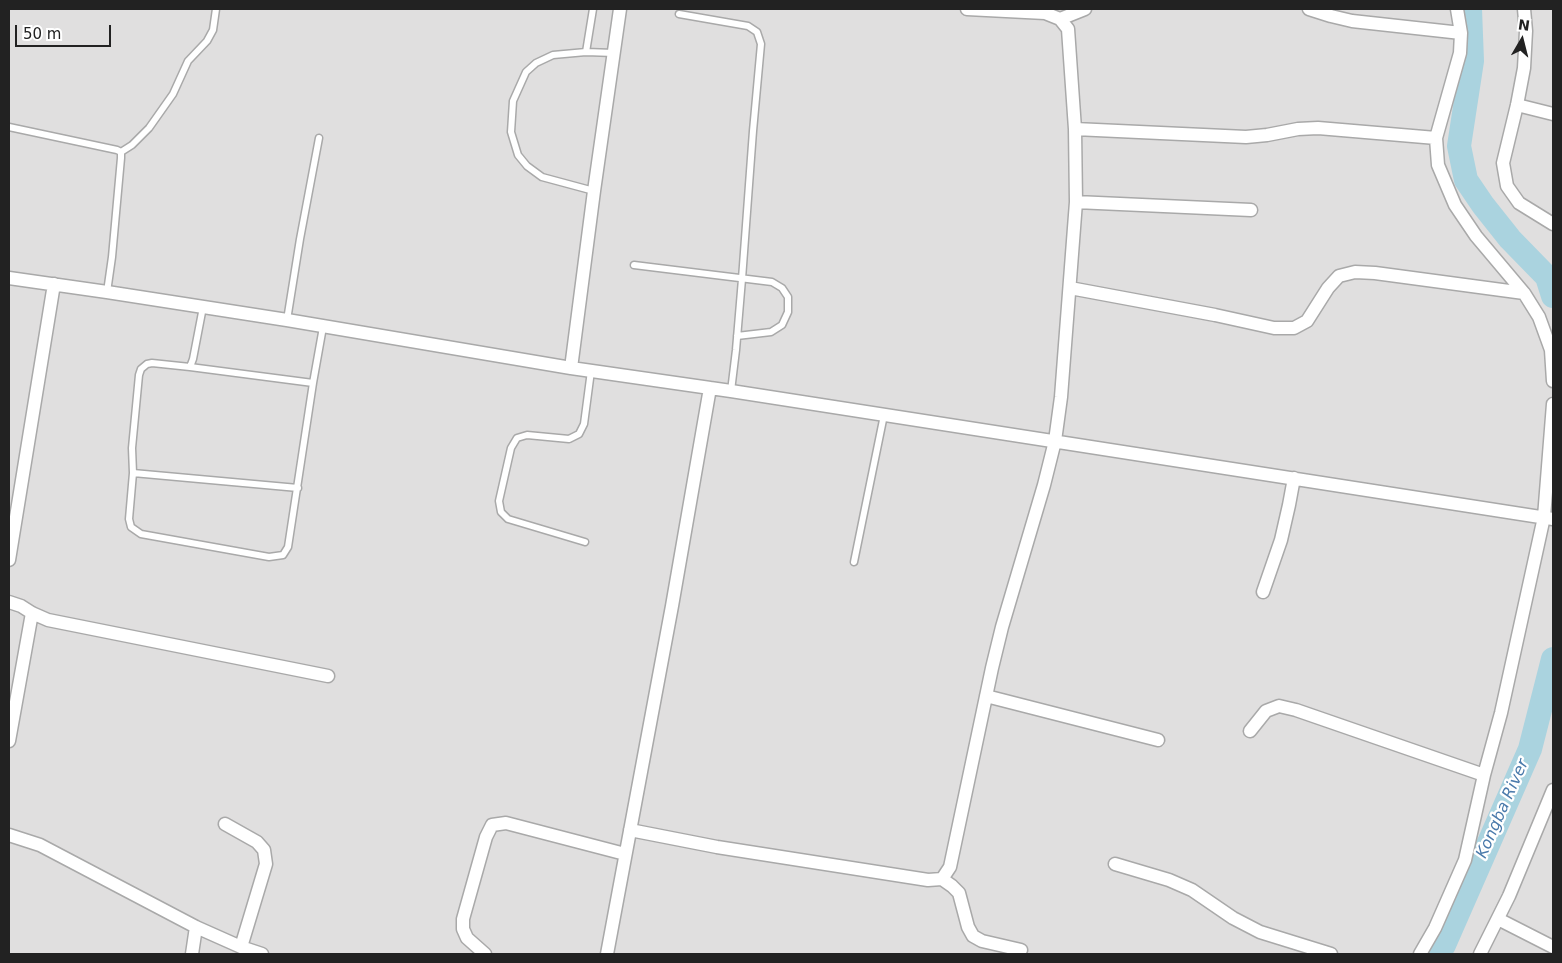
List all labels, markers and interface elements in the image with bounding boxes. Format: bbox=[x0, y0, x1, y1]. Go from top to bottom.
scale bar bbox=[18, 15, 114, 47]
north arrow bbox=[1497, 15, 1547, 65]
text: N bbox=[1517, 16, 1531, 34]
text: 50 m bbox=[23, 25, 61, 43]
water label: Kongba River bbox=[1473, 756, 1533, 862]

